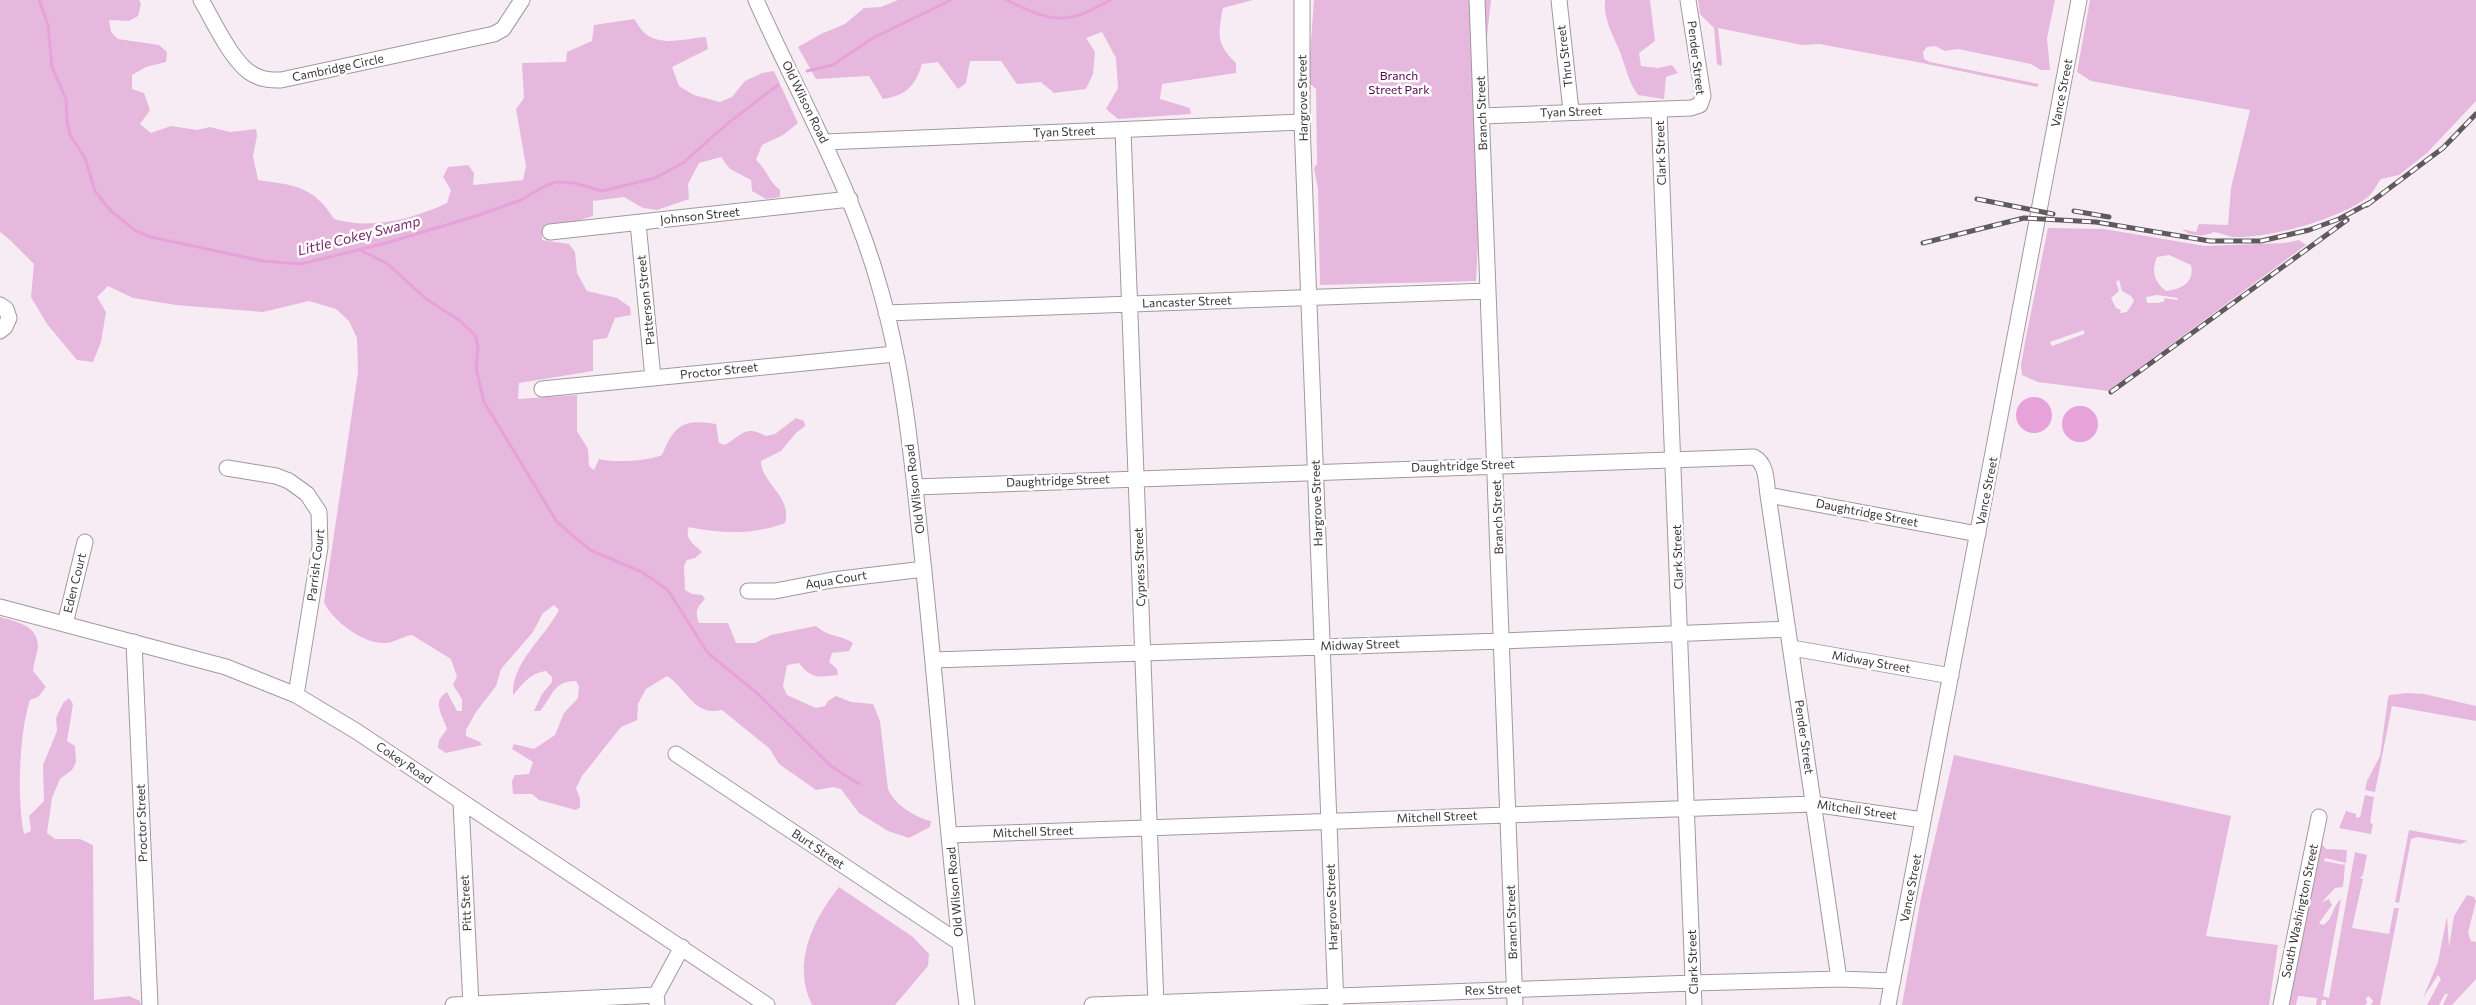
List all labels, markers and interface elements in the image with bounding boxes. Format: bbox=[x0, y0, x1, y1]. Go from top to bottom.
street label: Pender Street bbox=[1684, 20, 1708, 96]
street label: Thru Street bbox=[1554, 24, 1576, 88]
street label: Cambridge Circle bbox=[291, 51, 385, 85]
street label: Hargrove Street bbox=[1295, 55, 1311, 141]
street label: Old Wilson Road bbox=[779, 58, 831, 146]
street label: Vance Street bbox=[2048, 58, 2076, 128]
park label: Branch Street Park bbox=[1368, 69, 1430, 97]
street label: Branch Street bbox=[1474, 75, 1490, 151]
street label: Tyan Street bbox=[1540, 104, 1602, 120]
street label: Clark Street bbox=[1653, 120, 1669, 186]
street label: Tyan Street bbox=[1033, 124, 1095, 140]
street label: Johnson Street bbox=[659, 205, 741, 227]
water label: Little Cokey Swamp bbox=[296, 213, 422, 259]
street label: Patterson Street bbox=[634, 254, 658, 346]
street label: Lancaster Street bbox=[1142, 293, 1232, 311]
street label: Proctor Street bbox=[679, 360, 759, 382]
street label: Old Wilson Road bbox=[902, 443, 928, 535]
street label: Vance Street bbox=[1973, 456, 2001, 526]
street label: Daughtridge Street bbox=[1411, 457, 1515, 475]
street label: Hargrove Street bbox=[1308, 459, 1326, 547]
street label: Daughtridge Street bbox=[1006, 472, 1110, 490]
street label: Branch Street bbox=[1490, 479, 1506, 555]
street label: Daughtridge Street bbox=[1815, 496, 1919, 530]
street label: Clark Street bbox=[1670, 524, 1686, 590]
street label: Cypress Street bbox=[1131, 527, 1149, 607]
street label: Parrish Court bbox=[304, 528, 328, 602]
street label: Eden Court bbox=[61, 551, 89, 615]
street label: Aqua Court bbox=[804, 568, 868, 592]
street label: Midway Street bbox=[1320, 636, 1400, 654]
street label: Midway Street bbox=[1831, 648, 1911, 676]
street label: Pender Street bbox=[1792, 699, 1816, 775]
street label: Cokey Road bbox=[373, 739, 435, 787]
street label: Proctor Street bbox=[133, 784, 151, 862]
street label: Mitchell Street bbox=[1816, 797, 1898, 823]
street label: Mitchell Street bbox=[1396, 808, 1478, 826]
street label: Mitchell Street bbox=[992, 823, 1074, 841]
street label: Burt Street bbox=[789, 826, 847, 872]
street label: South Washington Street bbox=[2279, 843, 2321, 979]
street label: Old Wilson Road bbox=[944, 846, 966, 938]
street label: Vance Street bbox=[1897, 853, 1925, 923]
street label: Hargrove Street bbox=[1323, 863, 1341, 951]
street label: Pitt Street bbox=[457, 874, 475, 932]
street label: Branch Street bbox=[1504, 884, 1520, 960]
street label: Clark Street bbox=[1685, 929, 1701, 995]
street label: Rex Street bbox=[1464, 982, 1522, 998]

